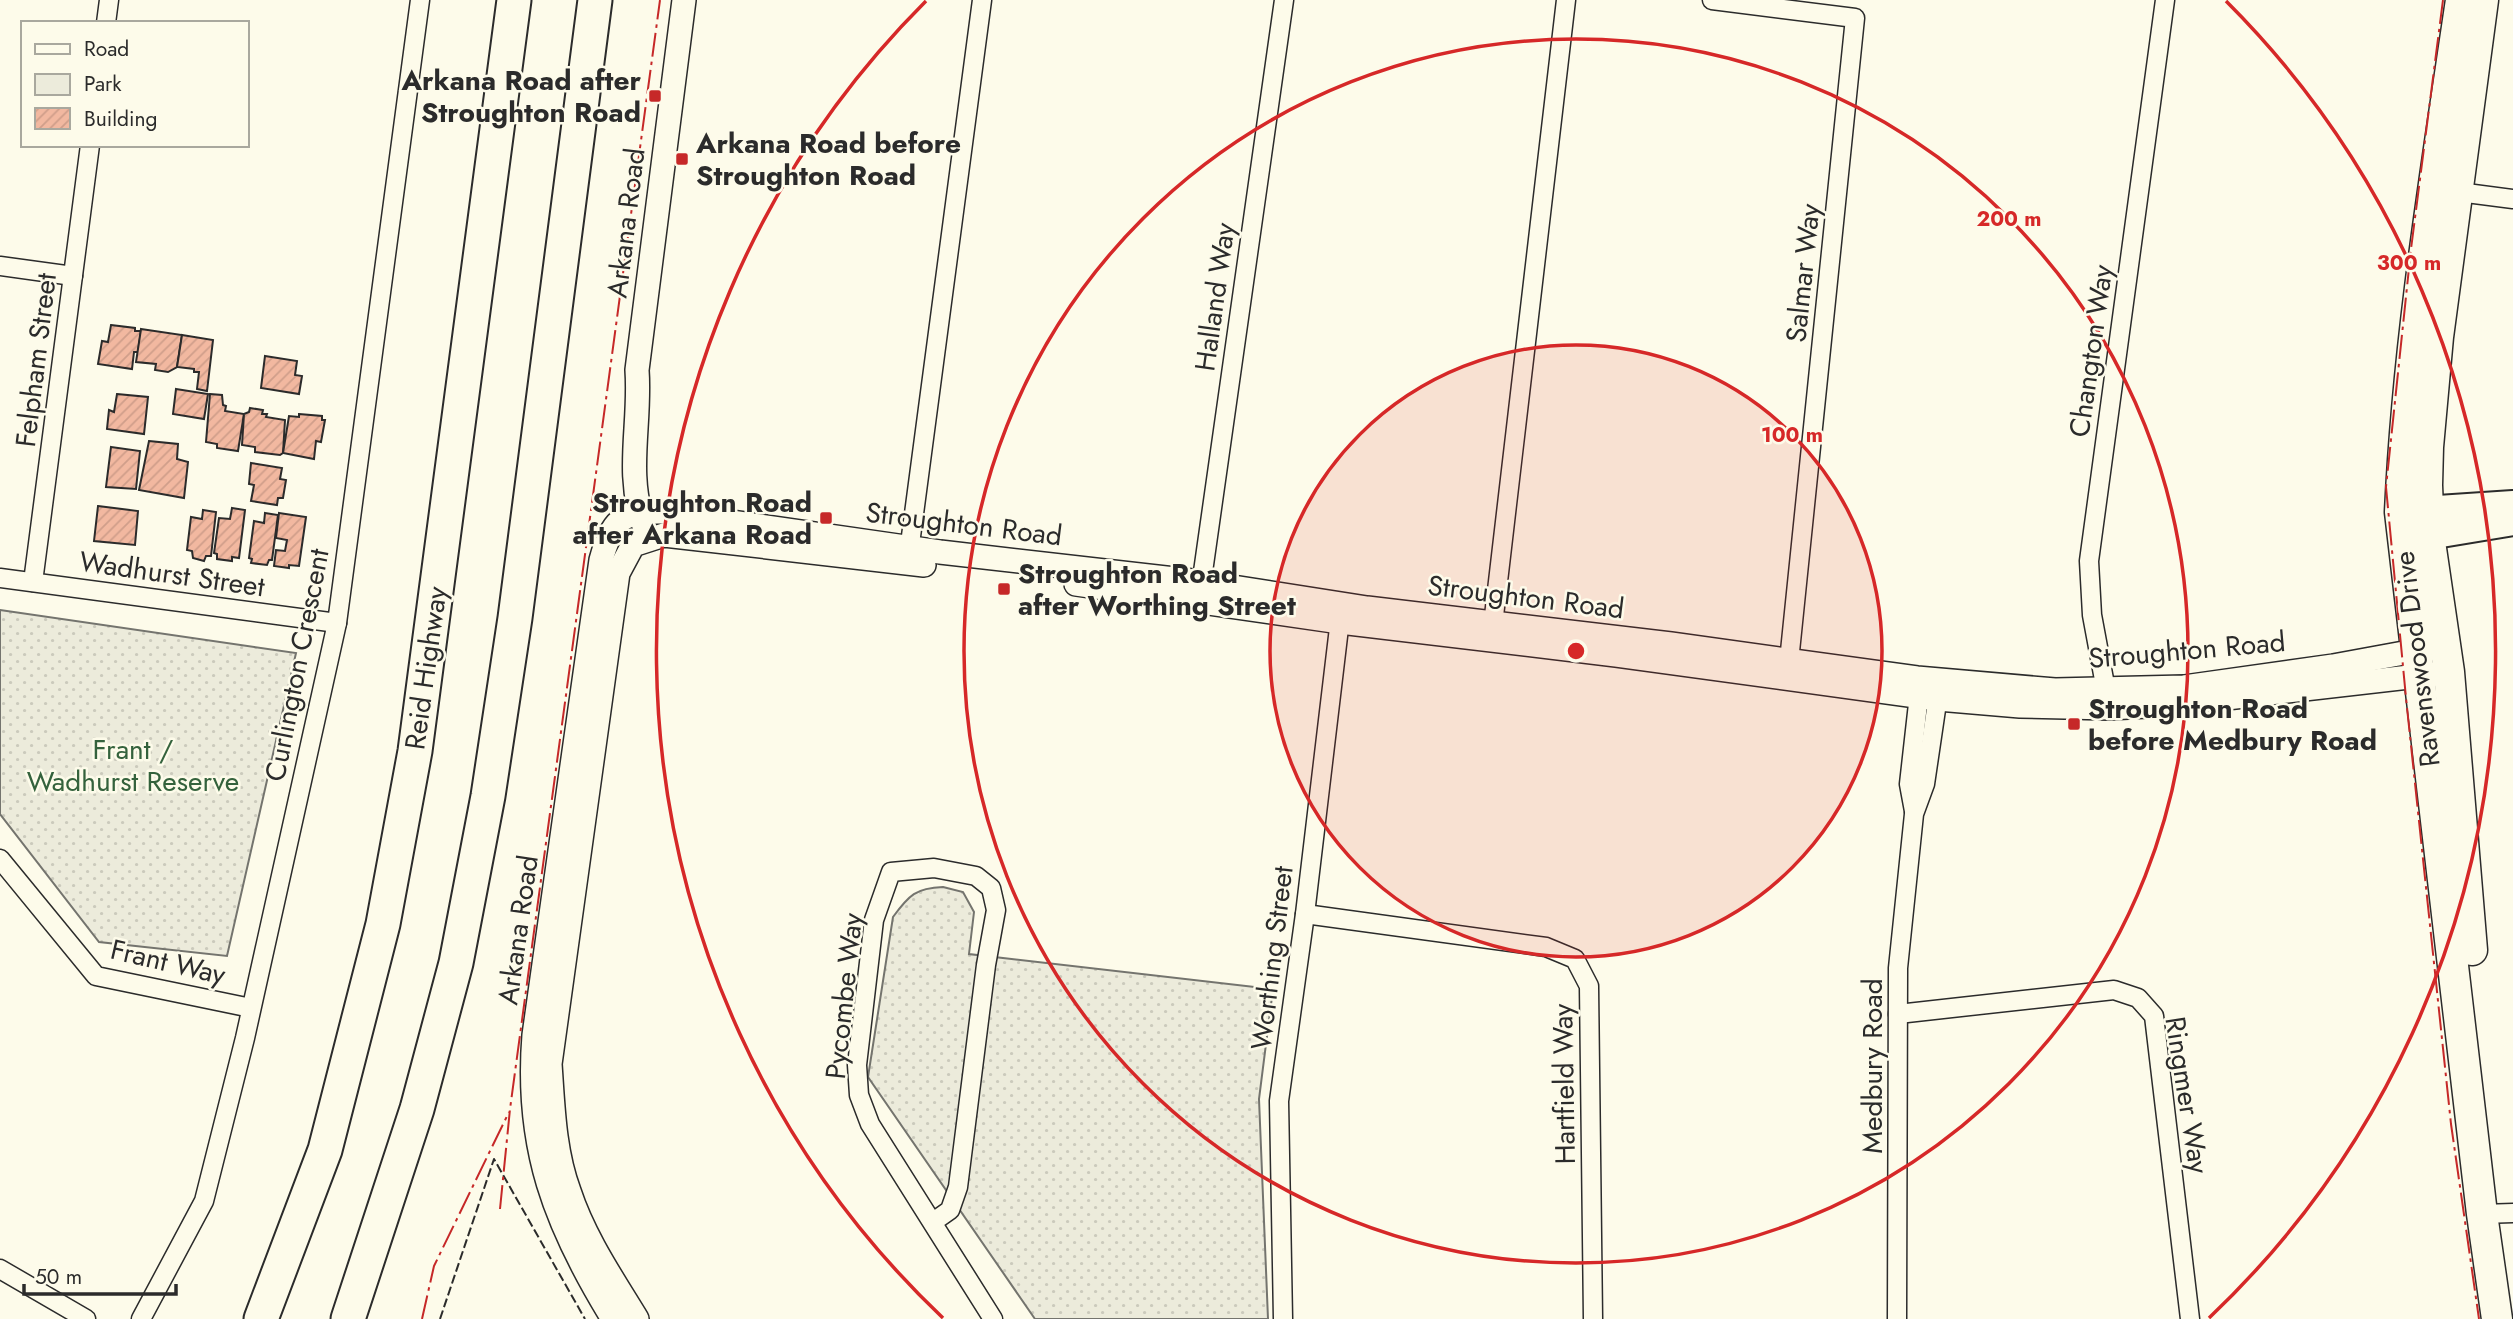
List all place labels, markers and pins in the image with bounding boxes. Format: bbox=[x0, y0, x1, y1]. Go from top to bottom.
place label: Arkana Road after Stroughton Road bbox=[400, 60, 641, 133]
marker: Arkana Road after Stroughton Road bbox=[647, 88, 663, 104]
place label: Arkana Road before Stroughton Road bbox=[695, 123, 961, 196]
marker: Arkana Road before Stroughton Road bbox=[674, 151, 690, 167]
place label: Stroughton Road after Arkana Road bbox=[572, 482, 812, 555]
marker: Stroughton Road after Arkana Road bbox=[818, 510, 834, 526]
place label: Stroughton Road after Worthing Street bbox=[1018, 553, 1296, 626]
marker: Stroughton Road after Worthing Street bbox=[996, 581, 1012, 597]
centre of rings bbox=[1564, 639, 1588, 663]
place label: Stroughton Road before Medbury Road bbox=[2088, 688, 2377, 761]
marker: Stroughton Road before Medbury Road bbox=[2066, 716, 2082, 732]

